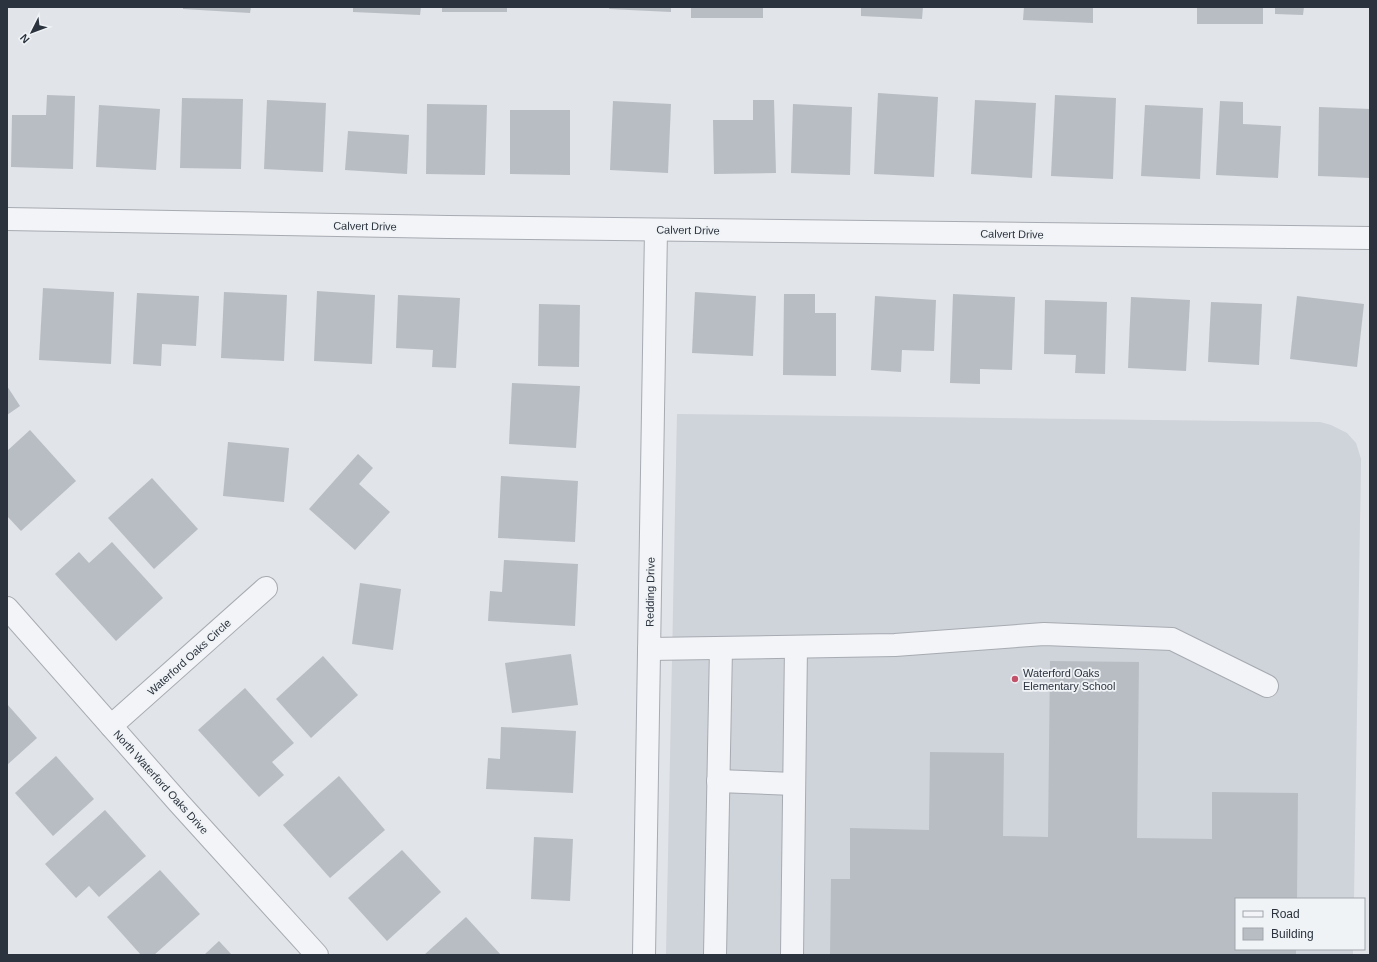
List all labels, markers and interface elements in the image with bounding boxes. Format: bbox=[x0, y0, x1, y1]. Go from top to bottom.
north arrow bbox=[12, 12, 52, 52]
text: N bbox=[17, 32, 32, 46]
street label: Calvert Drive bbox=[333, 219, 397, 233]
street label: Calvert Drive bbox=[656, 223, 720, 237]
street label: Calvert Drive bbox=[980, 227, 1044, 241]
street label: Redding Drive bbox=[643, 557, 657, 627]
street label: Waterford Oaks Circle bbox=[145, 616, 233, 698]
place label: Waterford Oaks Elementary School bbox=[1023, 667, 1115, 692]
marker: Waterford Oaks Elementary School bbox=[1010, 674, 1020, 684]
street label: North Waterford Oaks Drive bbox=[111, 728, 211, 836]
legend bbox=[1235, 898, 1365, 950]
text: Road bbox=[1271, 907, 1300, 921]
text: Building bbox=[1271, 927, 1314, 941]

